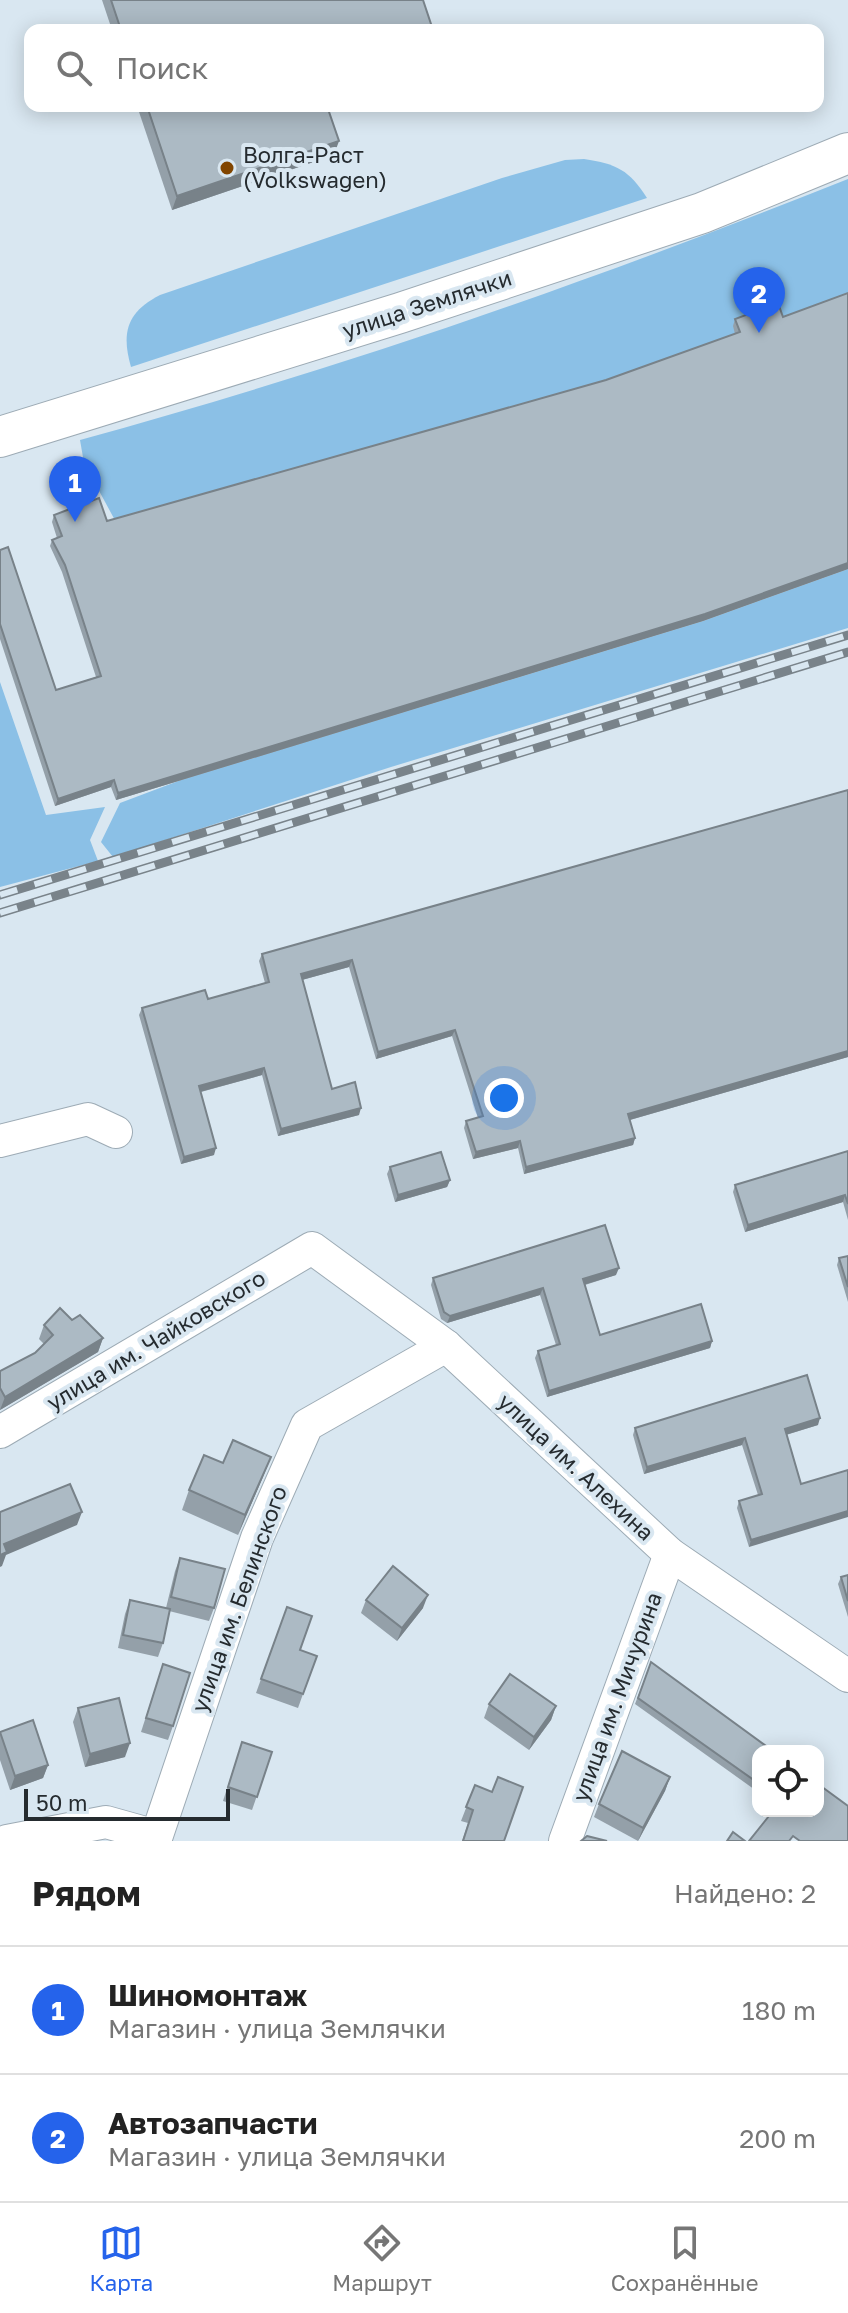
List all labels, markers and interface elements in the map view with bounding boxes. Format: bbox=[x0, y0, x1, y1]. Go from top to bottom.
search box bbox=[24, 24, 824, 112]
icon: search bbox=[52, 46, 96, 90]
text: Поиск bbox=[116, 50, 208, 86]
place label: Волга-Раст (Volkswagen) bbox=[243, 141, 387, 193]
marker: Волга-Раст (Volkswagen) bbox=[218, 159, 236, 177]
street label: улица Землячки bbox=[339, 263, 515, 344]
pin: 2 bbox=[733, 267, 785, 333]
pin: 1 bbox=[49, 456, 101, 522]
your location bbox=[484, 1078, 524, 1118]
street label: улица им. Чайковского bbox=[42, 1264, 270, 1416]
street label: улица им. Алехина bbox=[493, 1388, 660, 1546]
street label: улица им. Белинского bbox=[185, 1482, 292, 1716]
street label: улица им. Мичурина bbox=[566, 1588, 667, 1805]
map controls bbox=[752, 1745, 824, 1817]
button: locate bbox=[752, 1745, 824, 1817]
scale bar bbox=[24, 1785, 230, 1821]
text: 50 m bbox=[36, 1789, 87, 1816]
text: Рядом bbox=[32, 1873, 141, 1913]
text: Найдено: 2 bbox=[674, 1878, 816, 1909]
text: Шиномонтаж bbox=[108, 1977, 307, 2013]
text: 1 bbox=[51, 1995, 65, 2026]
text: 180 m bbox=[742, 1995, 816, 2026]
text: Магазин · улица Землячки bbox=[108, 2013, 446, 2044]
text: Автозапчасти bbox=[108, 2105, 318, 2141]
text: 2 bbox=[50, 2123, 66, 2154]
text: 200 m bbox=[739, 2123, 816, 2154]
text: Магазин · улица Землячки bbox=[108, 2141, 446, 2172]
tab: Карта bbox=[90, 2221, 153, 2296]
tab: Маршрут bbox=[332, 2221, 432, 2296]
tab: Сохранённые bbox=[611, 2221, 758, 2296]

